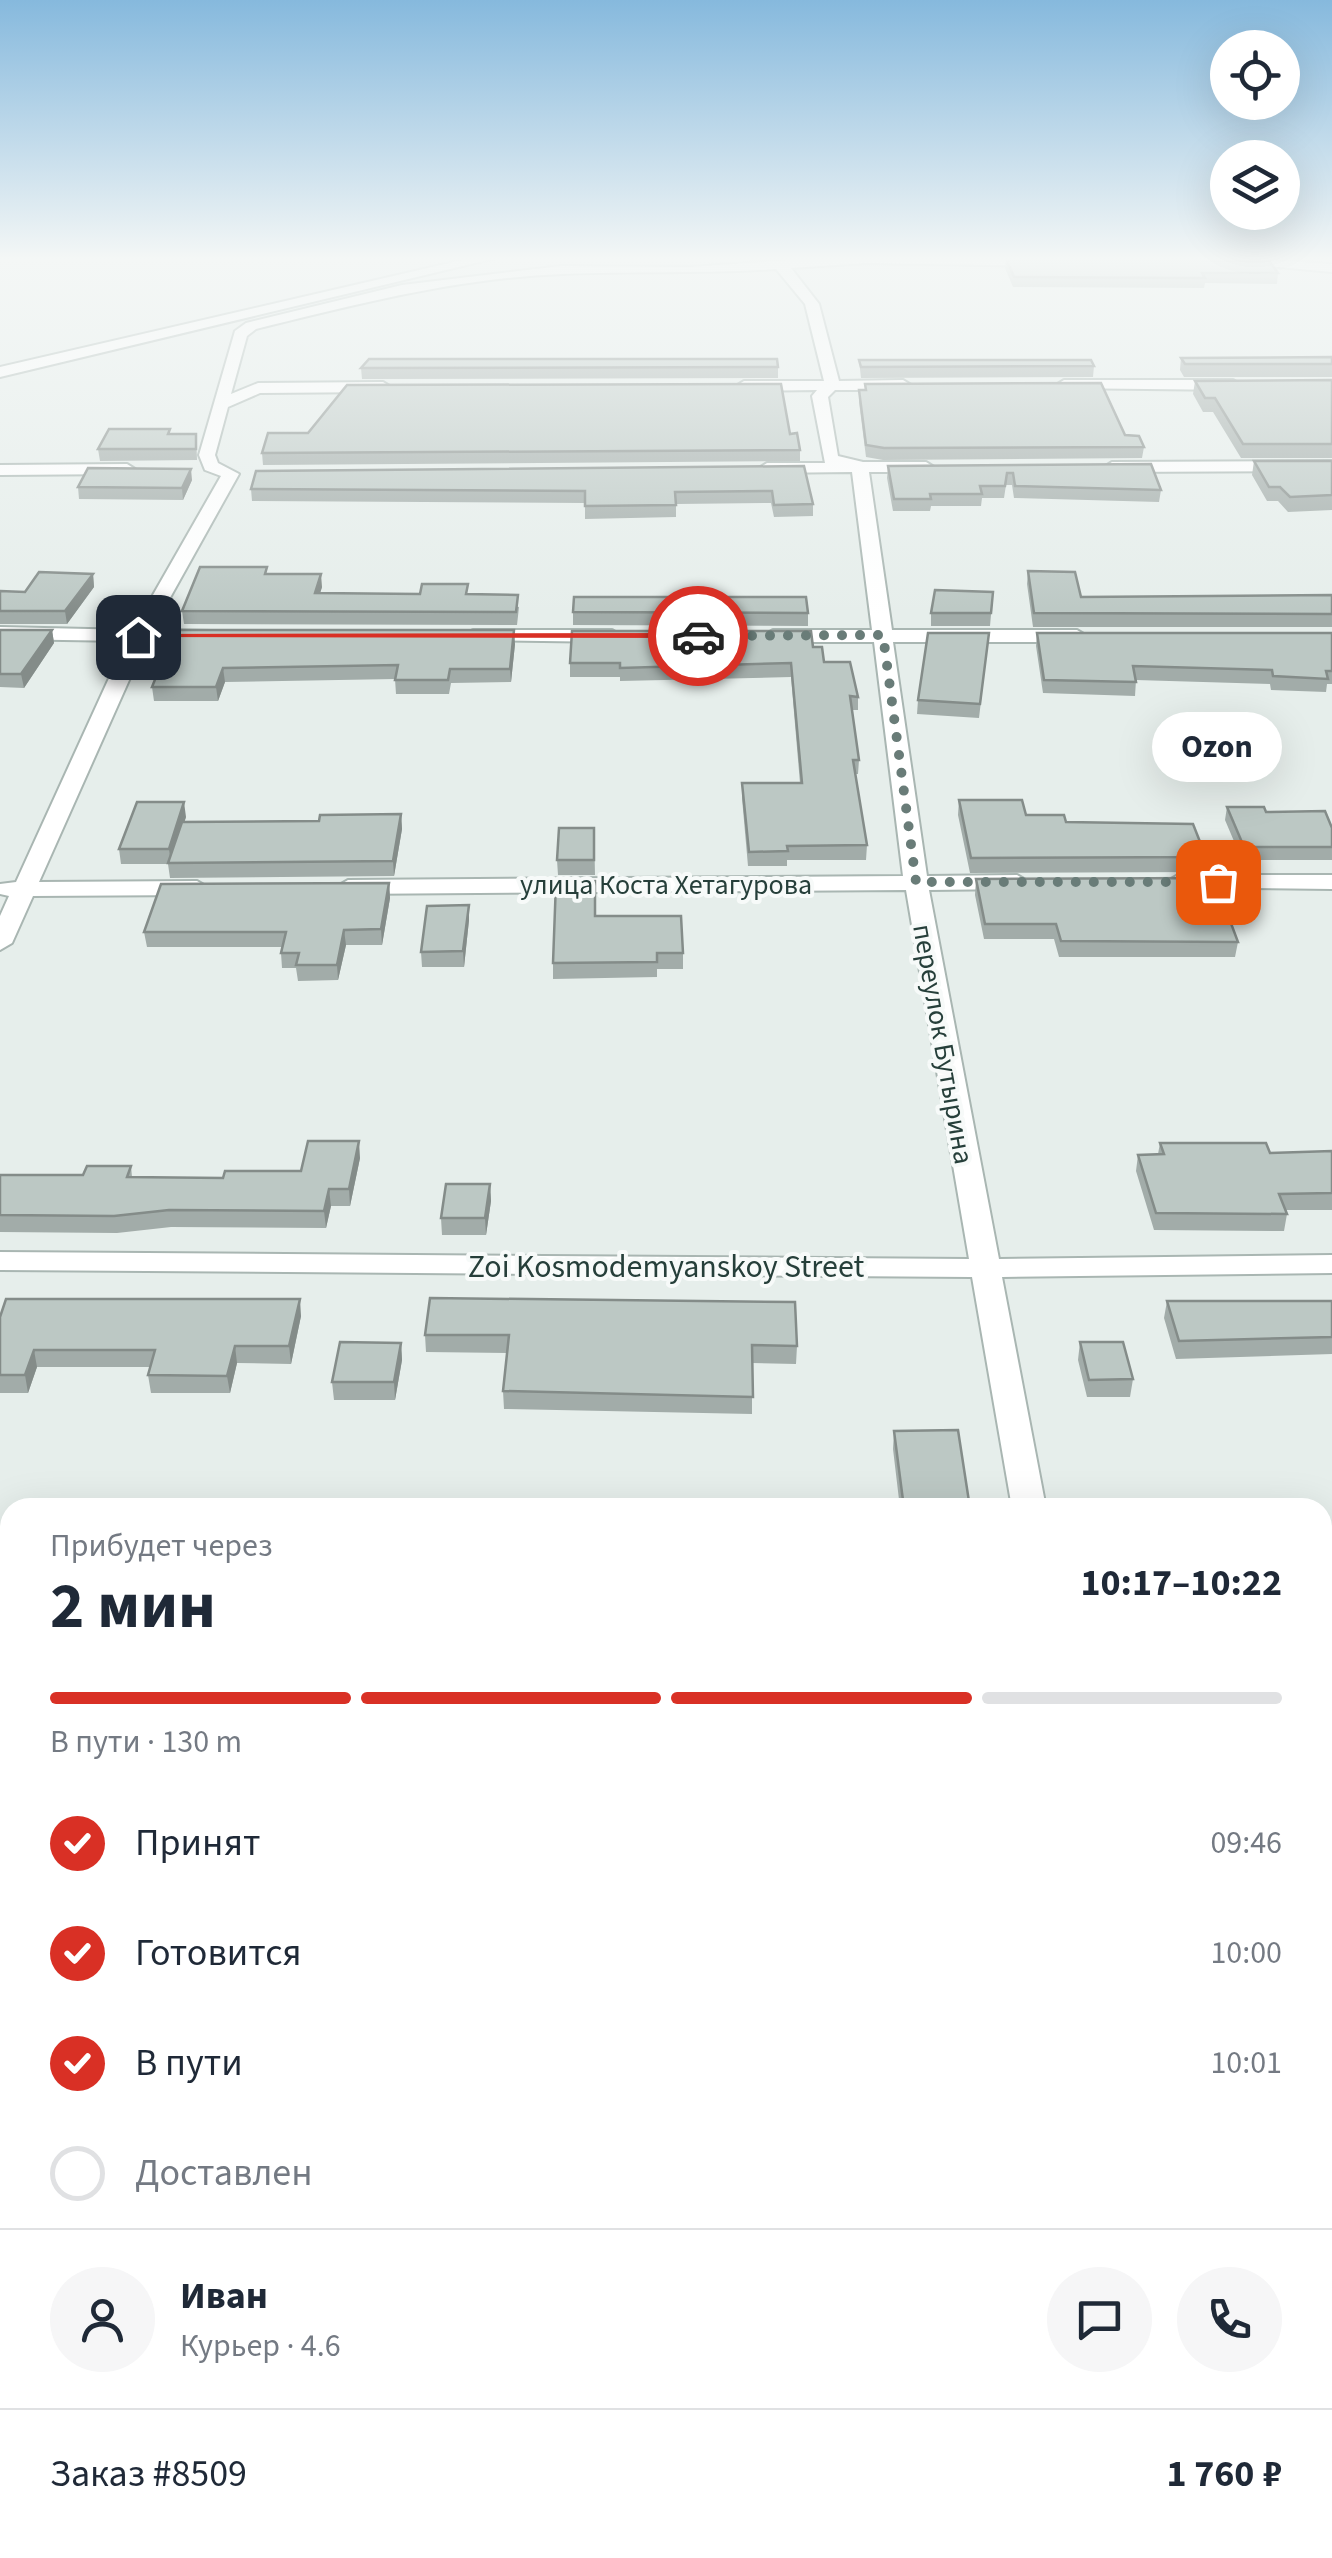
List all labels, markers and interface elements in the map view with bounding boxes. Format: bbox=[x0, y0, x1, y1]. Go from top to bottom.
map controls bbox=[1210, 30, 1300, 230]
button: locate bbox=[1210, 30, 1300, 120]
button: layers bbox=[1210, 140, 1300, 230]
courier bbox=[648, 586, 748, 686]
pin bbox=[96, 595, 181, 680]
icon: car bbox=[671, 609, 726, 664]
icon: home bbox=[111, 610, 166, 665]
callout: Ozon bbox=[1153, 712, 1283, 782]
text: Ozon bbox=[1181, 724, 1253, 770]
pin bbox=[1176, 840, 1261, 925]
icon: bag bbox=[1191, 855, 1246, 910]
street label: улица Коста Хетагурова bbox=[520, 865, 812, 905]
street label: переулок Бутырина bbox=[902, 921, 984, 1167]
street label: Zoi Kosmodemyanskoy Street bbox=[468, 1244, 864, 1290]
text: Прибудет через bbox=[50, 1523, 273, 1569]
text: 10:17–10:22 bbox=[1080, 1556, 1282, 1610]
text: 2 мин bbox=[50, 1560, 216, 1653]
text: В пути · 130 m bbox=[50, 1719, 242, 1765]
icon: check bbox=[50, 1816, 105, 1871]
text: Принят bbox=[135, 1816, 260, 1870]
text: 09:46 bbox=[1210, 1820, 1282, 1866]
icon: check bbox=[50, 1926, 105, 1981]
text: Готовится bbox=[135, 1926, 302, 1980]
text: 10:00 bbox=[1210, 1930, 1282, 1976]
icon: check bbox=[50, 2036, 105, 2091]
text: В пути bbox=[135, 2036, 243, 2090]
text: 10:01 bbox=[1210, 2040, 1282, 2086]
text: Доставлен bbox=[135, 2146, 313, 2200]
button: person bbox=[50, 2267, 155, 2372]
button: chat bbox=[1047, 2267, 1152, 2372]
button: phone bbox=[1177, 2267, 1282, 2372]
text: Иван bbox=[180, 2269, 268, 2323]
text: Курьер · 4.6 bbox=[180, 2323, 341, 2369]
text: Заказ #8509 bbox=[50, 2447, 247, 2501]
text: 1 760 ₽ bbox=[1166, 2447, 1282, 2501]

